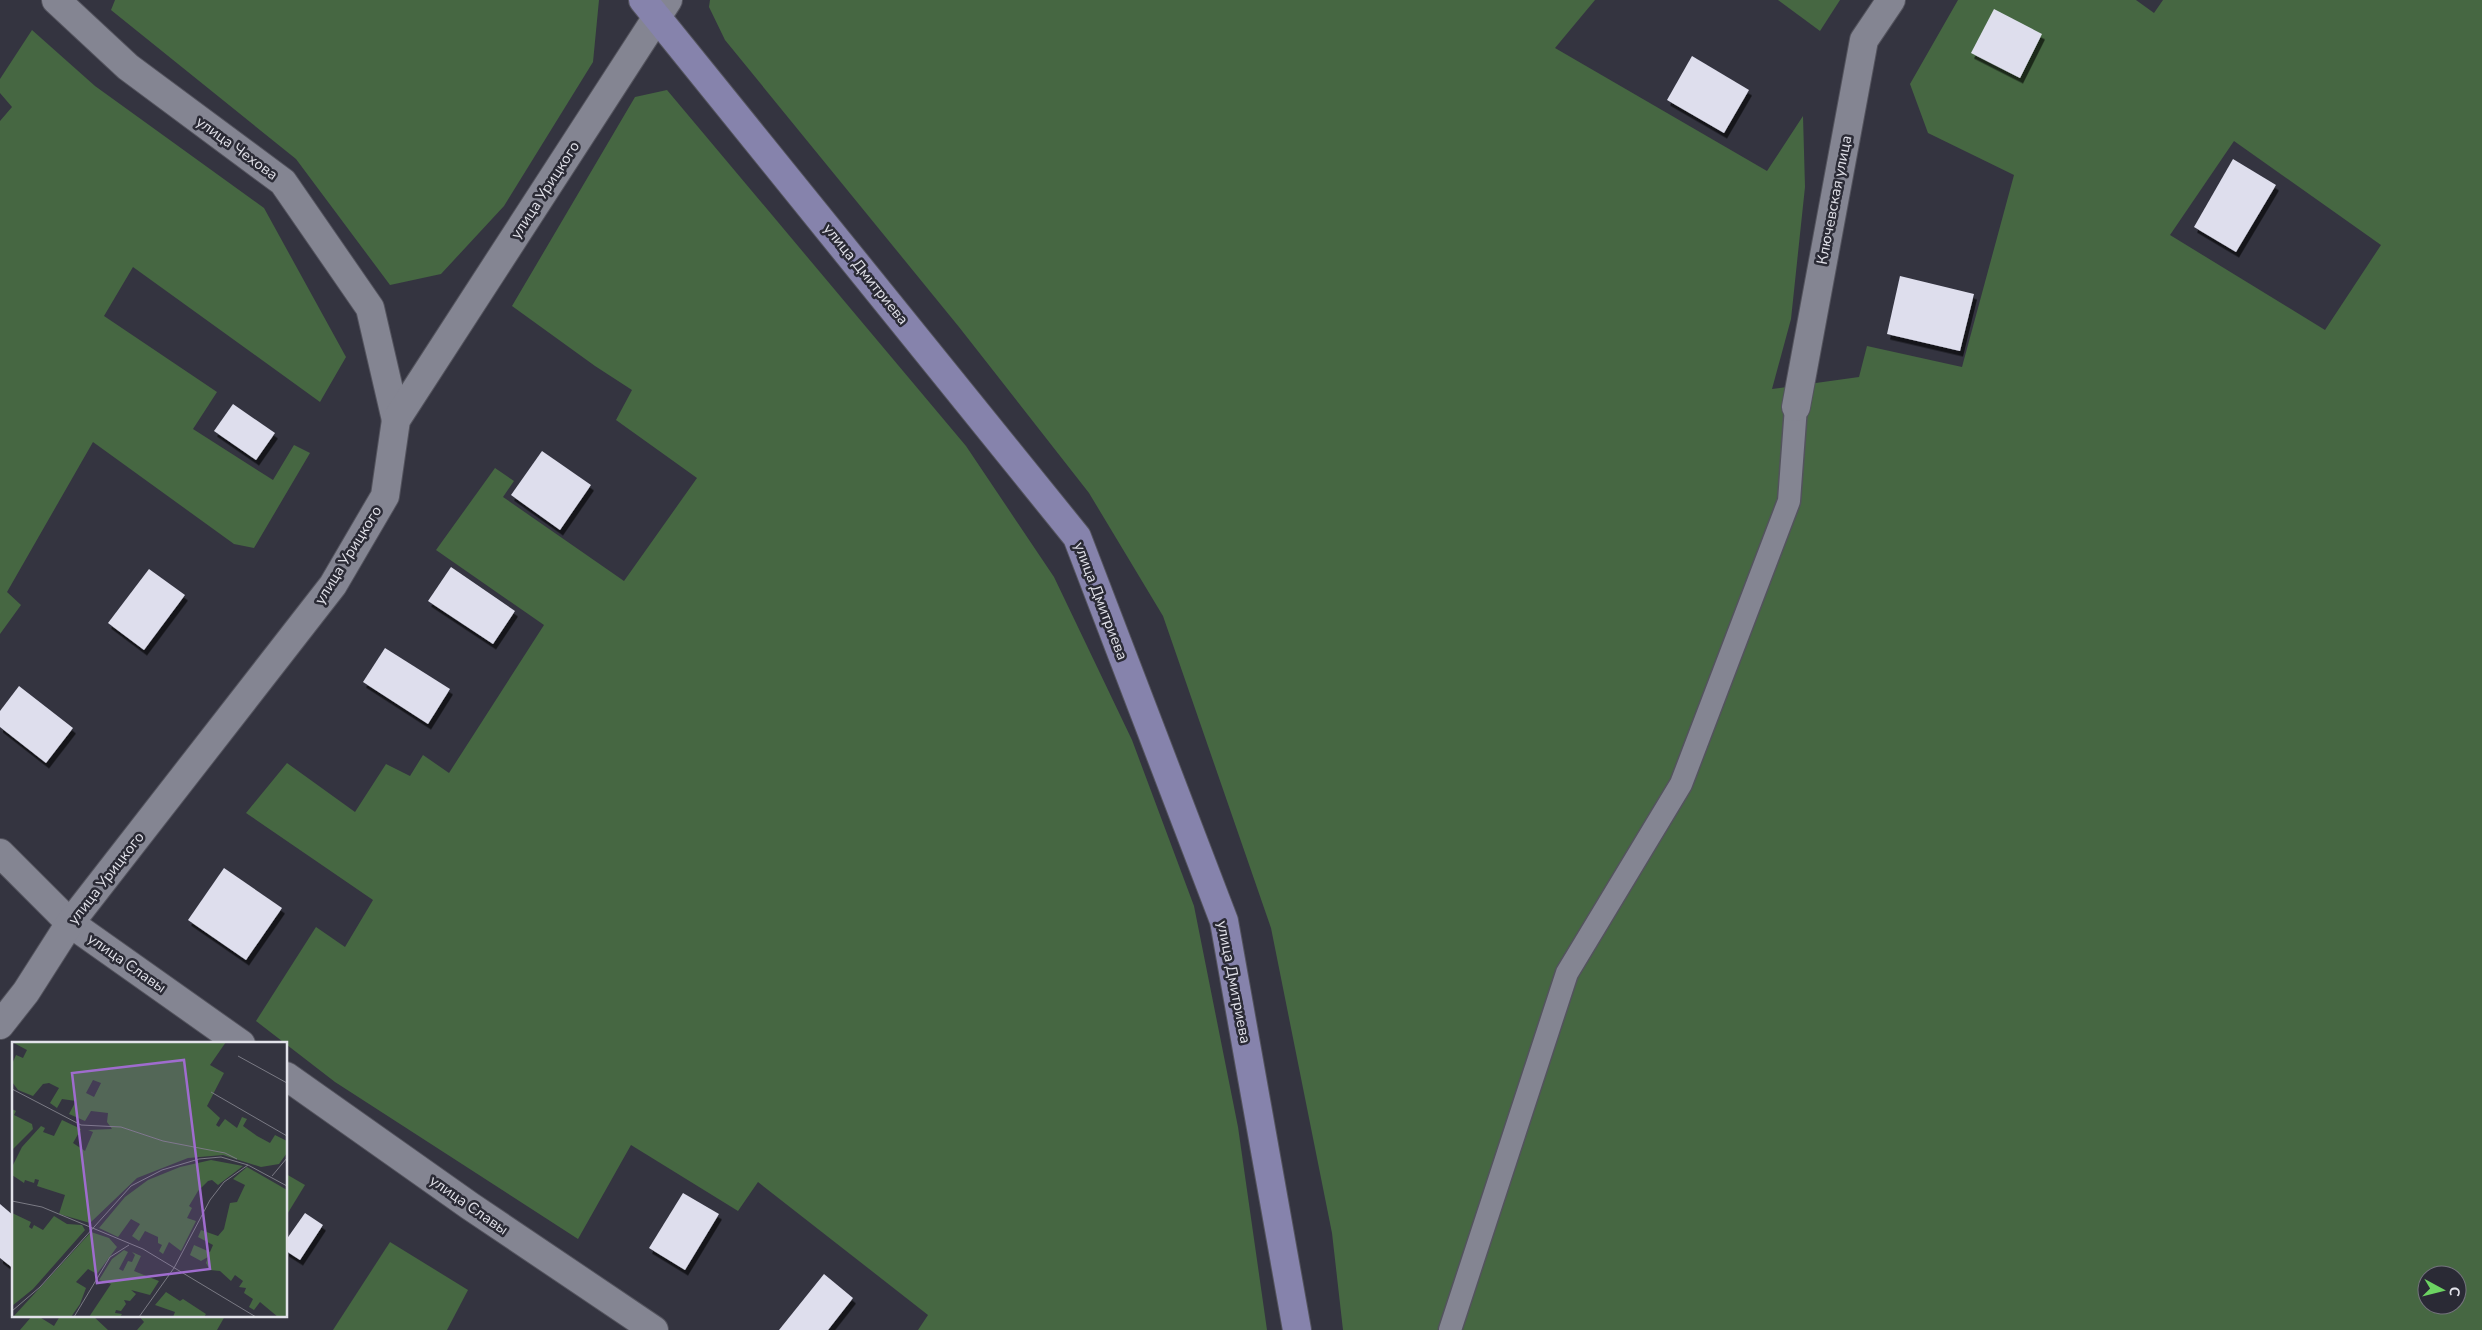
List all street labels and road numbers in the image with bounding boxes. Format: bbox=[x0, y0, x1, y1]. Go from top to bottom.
street label: улица Чехова bbox=[192, 112, 282, 184]
street label: Ключевская улица bbox=[1812, 134, 1856, 266]
street label: улица Урицкого bbox=[506, 137, 584, 243]
street label: улица Дмитриева bbox=[819, 219, 913, 329]
street label: улица Урицкого bbox=[310, 502, 386, 608]
street label: улица Дмитриева bbox=[1069, 539, 1133, 663]
street label: улица Урицкого bbox=[63, 827, 149, 929]
street label: улица Дмитриева bbox=[1212, 919, 1256, 1045]
street label: улица Славы bbox=[84, 929, 170, 997]
street label: улица Славы bbox=[426, 1171, 512, 1239]

